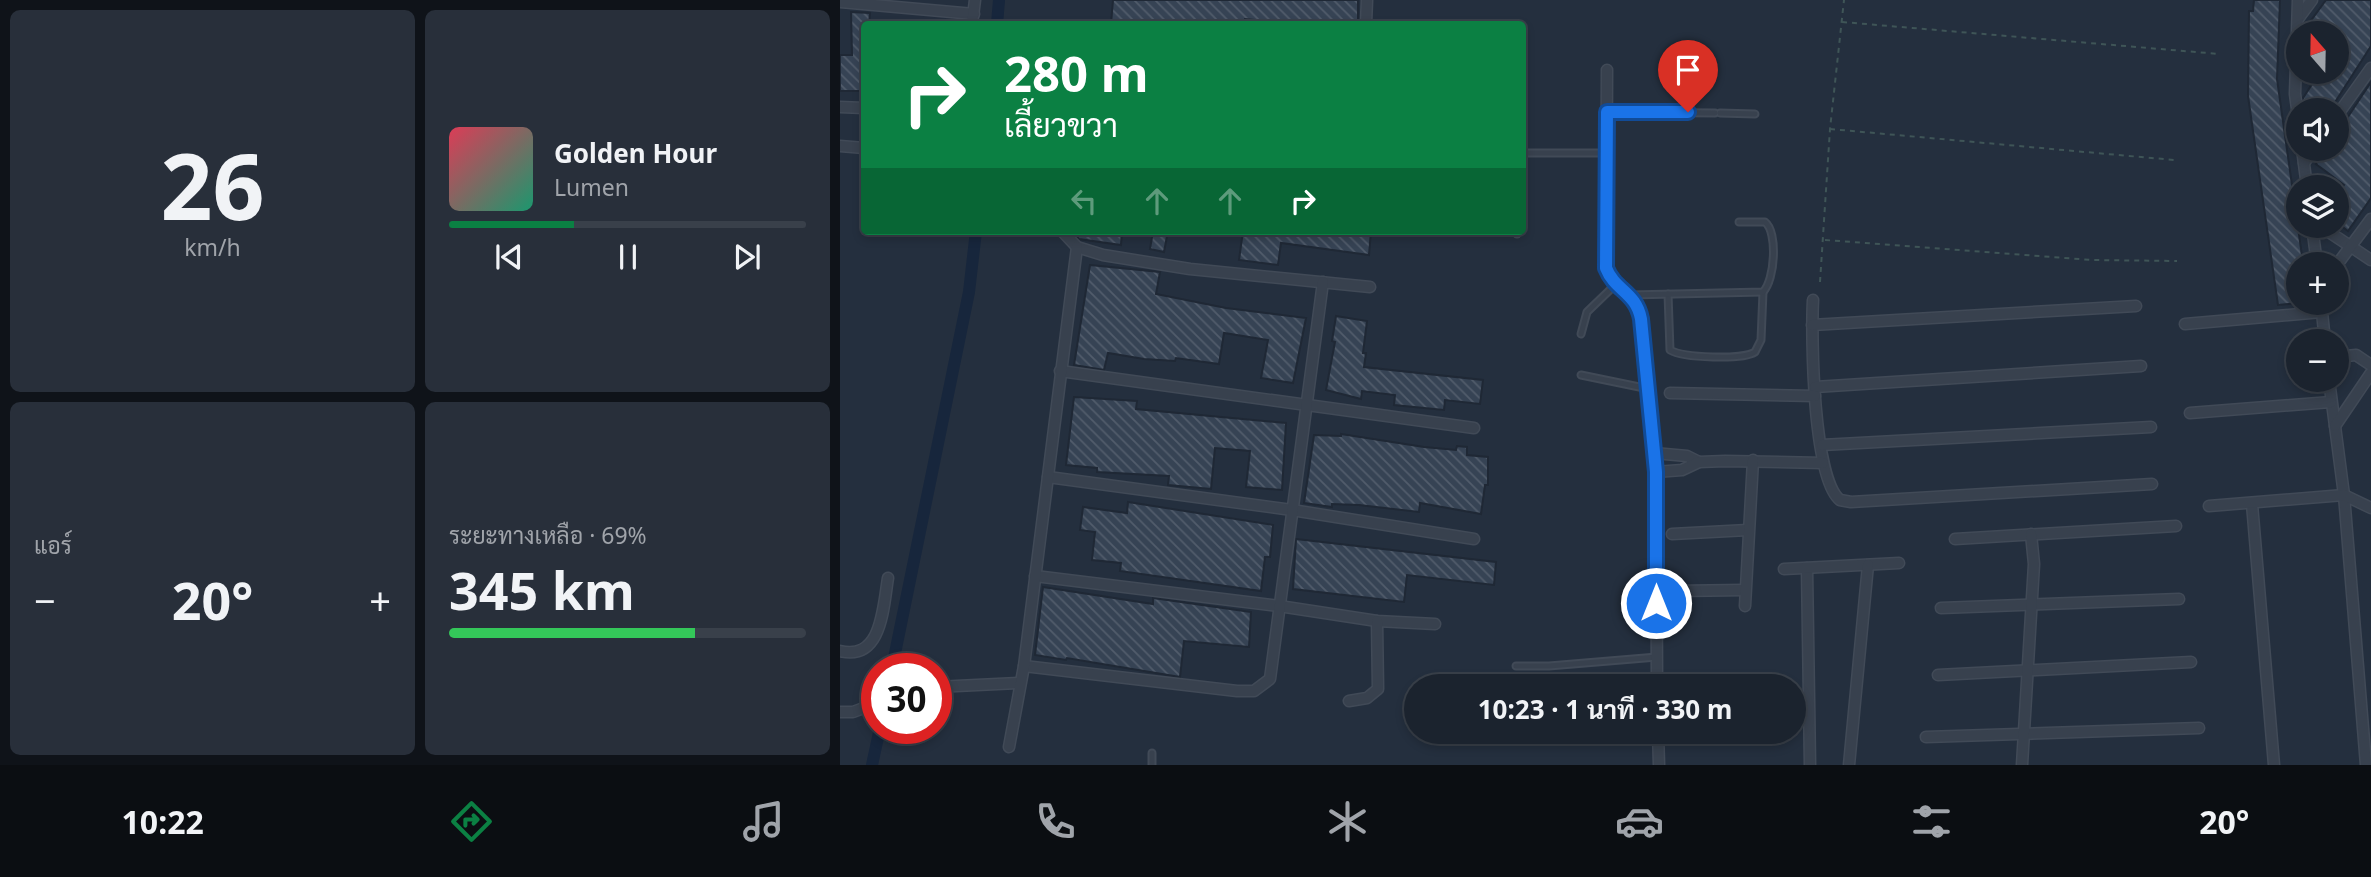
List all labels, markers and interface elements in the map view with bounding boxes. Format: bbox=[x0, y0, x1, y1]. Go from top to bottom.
north arrow bbox=[2286, 21, 2348, 84]
map controls bbox=[2286, 21, 2349, 392]
text: 280 m bbox=[1004, 40, 1149, 106]
pin bbox=[1658, 40, 1718, 112]
icon: right bbox=[889, 49, 980, 140]
icon: arrive bbox=[1669, 51, 1707, 89]
button: sound bbox=[2286, 98, 2349, 161]
text: เลี้ยวขวา bbox=[1004, 103, 1118, 146]
text: 26 bbox=[160, 123, 265, 247]
text: Golden Hour bbox=[554, 135, 717, 171]
text: Lumen bbox=[554, 171, 629, 203]
button: layers bbox=[2286, 175, 2349, 238]
icon: left bbox=[1065, 182, 1103, 220]
icon: ahead bbox=[1138, 182, 1176, 220]
icon: ahead bbox=[1211, 182, 1249, 220]
icon: right bbox=[1284, 182, 1322, 220]
text: km/h bbox=[184, 231, 241, 263]
icon: previous bbox=[490, 238, 528, 276]
icon: pause bbox=[609, 238, 647, 276]
icon: next bbox=[728, 238, 766, 276]
button: + bbox=[2286, 252, 2349, 315]
button: − bbox=[2286, 329, 2349, 392]
text: ระยะทางเหลือ · 69% bbox=[449, 519, 647, 551]
text: แอร์ bbox=[34, 529, 72, 561]
text: 345 km bbox=[449, 554, 635, 625]
text: 20° bbox=[172, 564, 253, 635]
position arrow bbox=[1619, 566, 1693, 640]
text: − bbox=[34, 574, 56, 626]
text: + bbox=[369, 574, 391, 626]
speed limit sign: 30 bbox=[861, 653, 952, 744]
text: 10:23 · 1 นาที · 330 m bbox=[1478, 691, 1732, 727]
icon: directions bbox=[447, 797, 496, 846]
icon: music bbox=[739, 797, 788, 846]
icon: phone bbox=[1031, 797, 1080, 846]
icon: climate bbox=[1323, 797, 1372, 846]
icon: car bbox=[1615, 797, 1664, 846]
icon: filters bbox=[1907, 797, 1956, 846]
text: 10:22 bbox=[122, 800, 204, 843]
text: 20° bbox=[2199, 800, 2249, 843]

